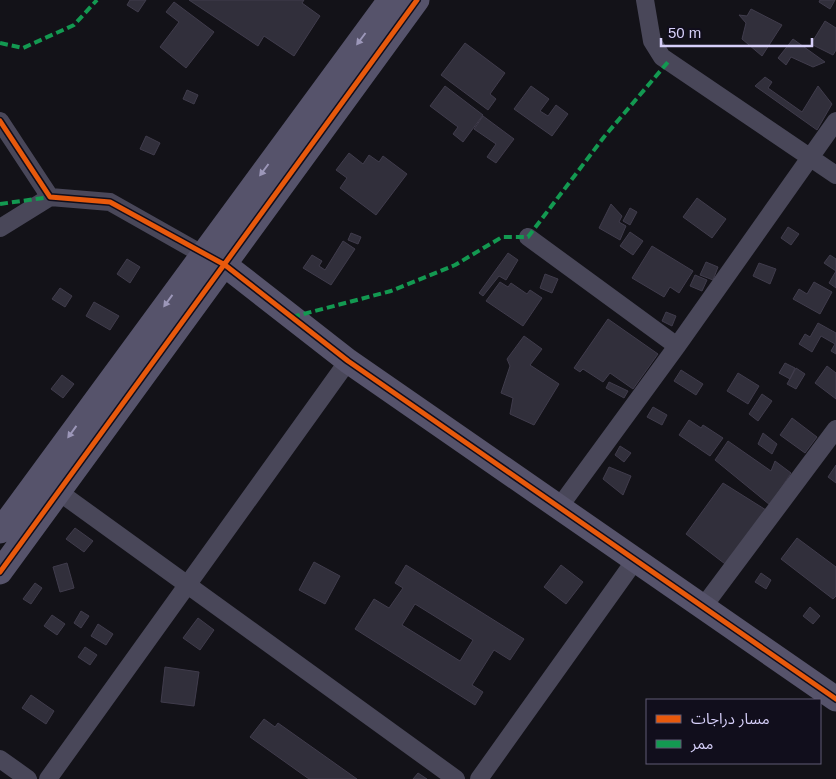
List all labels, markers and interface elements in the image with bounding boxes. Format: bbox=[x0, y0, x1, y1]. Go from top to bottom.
scale bar bbox=[661, 15, 812, 47]
text: 50 m bbox=[668, 24, 701, 41]
one-way arrow bbox=[356, 32, 366, 46]
one-way arrow bbox=[259, 163, 270, 176]
one-way arrow bbox=[163, 294, 173, 308]
one-way arrow bbox=[67, 425, 77, 439]
legend bbox=[646, 699, 821, 764]
text: مسار دراجات bbox=[691, 710, 770, 728]
text: ممر bbox=[690, 735, 714, 753]

